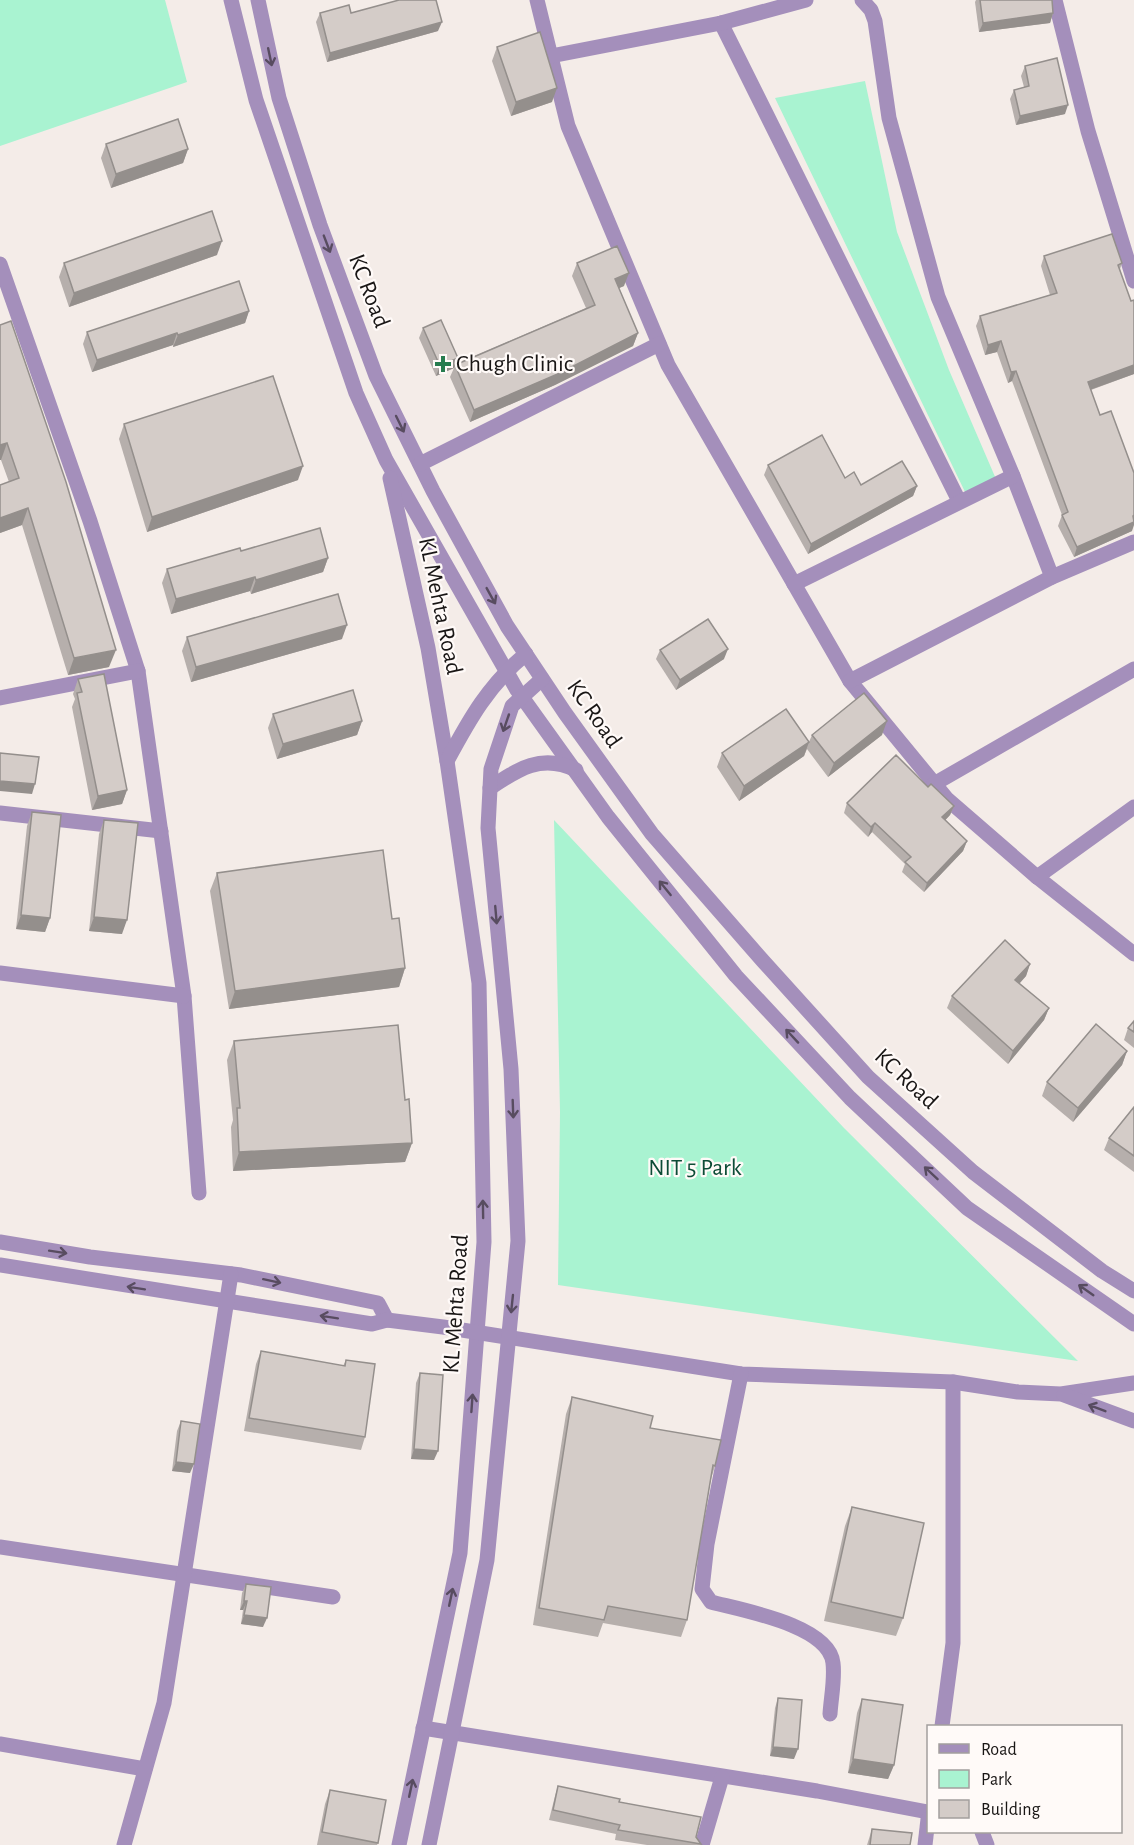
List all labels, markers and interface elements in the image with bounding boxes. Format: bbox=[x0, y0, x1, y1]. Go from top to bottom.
one-way arrow bbox=[265, 47, 277, 66]
one-way arrow bbox=[322, 234, 333, 252]
street label: KC Road bbox=[344, 251, 394, 331]
place label: Chugh Clinic bbox=[456, 352, 573, 376]
marker: Chugh Clinic bbox=[434, 355, 452, 373]
one-way arrow bbox=[395, 415, 407, 433]
street label: KL Mehta Road bbox=[414, 535, 466, 677]
one-way arrow bbox=[486, 587, 497, 605]
street label: KC Road bbox=[562, 676, 626, 752]
one-way arrow bbox=[500, 713, 511, 732]
one-way arrow bbox=[659, 880, 672, 896]
one-way arrow bbox=[491, 904, 502, 924]
one-way arrow bbox=[785, 1029, 799, 1044]
street label: KC Road bbox=[870, 1044, 942, 1114]
one-way arrow bbox=[507, 1099, 518, 1118]
park label: NIT 5 Park bbox=[648, 1156, 742, 1180]
one-way arrow bbox=[923, 1166, 938, 1180]
one-way arrow bbox=[478, 1199, 489, 1219]
street label: KL Mehta Road bbox=[439, 1234, 473, 1374]
one-way arrow bbox=[47, 1246, 67, 1257]
one-way arrow bbox=[261, 1276, 281, 1287]
one-way arrow bbox=[127, 1282, 147, 1293]
one-way arrow bbox=[1078, 1284, 1095, 1296]
one-way arrow bbox=[506, 1293, 517, 1313]
one-way arrow bbox=[320, 1312, 340, 1323]
one-way arrow bbox=[467, 1394, 478, 1414]
one-way arrow bbox=[1089, 1401, 1107, 1412]
one-way arrow bbox=[446, 1588, 457, 1607]
legend bbox=[927, 1725, 1122, 1833]
text: Road bbox=[981, 1741, 1017, 1759]
text: Park bbox=[981, 1771, 1013, 1789]
one-way arrow bbox=[406, 1779, 417, 1798]
text: Building bbox=[981, 1801, 1041, 1819]

